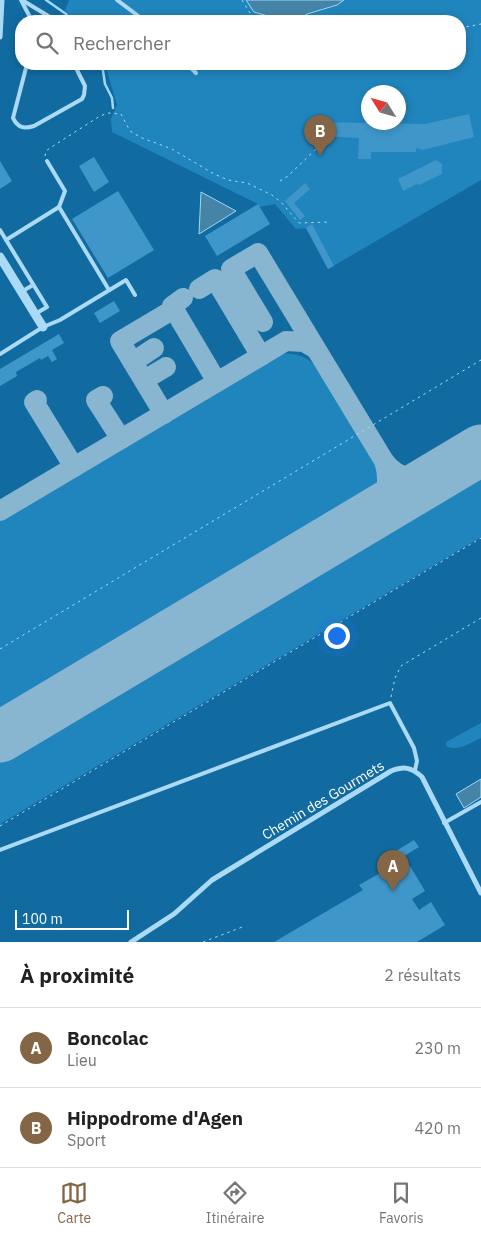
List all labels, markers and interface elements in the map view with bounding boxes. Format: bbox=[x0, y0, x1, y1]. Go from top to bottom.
search box bbox=[15, 15, 466, 70]
icon: search bbox=[33, 29, 61, 57]
text: Rechercher bbox=[73, 31, 171, 55]
north arrow bbox=[361, 85, 406, 130]
pin: B bbox=[304, 115, 336, 156]
your location bbox=[324, 623, 350, 649]
street label: Chemin des Gourmets bbox=[259, 756, 388, 844]
pin: A bbox=[377, 850, 409, 891]
scale bar bbox=[15, 907, 129, 930]
text: 100 m bbox=[22, 910, 63, 928]
text: À proximité bbox=[20, 961, 134, 989]
text: 2 résultats bbox=[384, 965, 461, 985]
text: Boncolac bbox=[67, 1026, 149, 1050]
text: A bbox=[31, 1038, 41, 1058]
text: 230 m bbox=[414, 1038, 461, 1058]
text: Lieu bbox=[67, 1050, 97, 1070]
text: Hippodrome d'Agen bbox=[67, 1106, 243, 1130]
text: B bbox=[31, 1118, 41, 1138]
text: 420 m bbox=[414, 1118, 461, 1138]
text: Sport bbox=[67, 1130, 106, 1150]
tab: Carte bbox=[57, 1179, 91, 1227]
tab: Itinéraire bbox=[206, 1179, 264, 1227]
tab: Favoris bbox=[379, 1179, 424, 1227]

